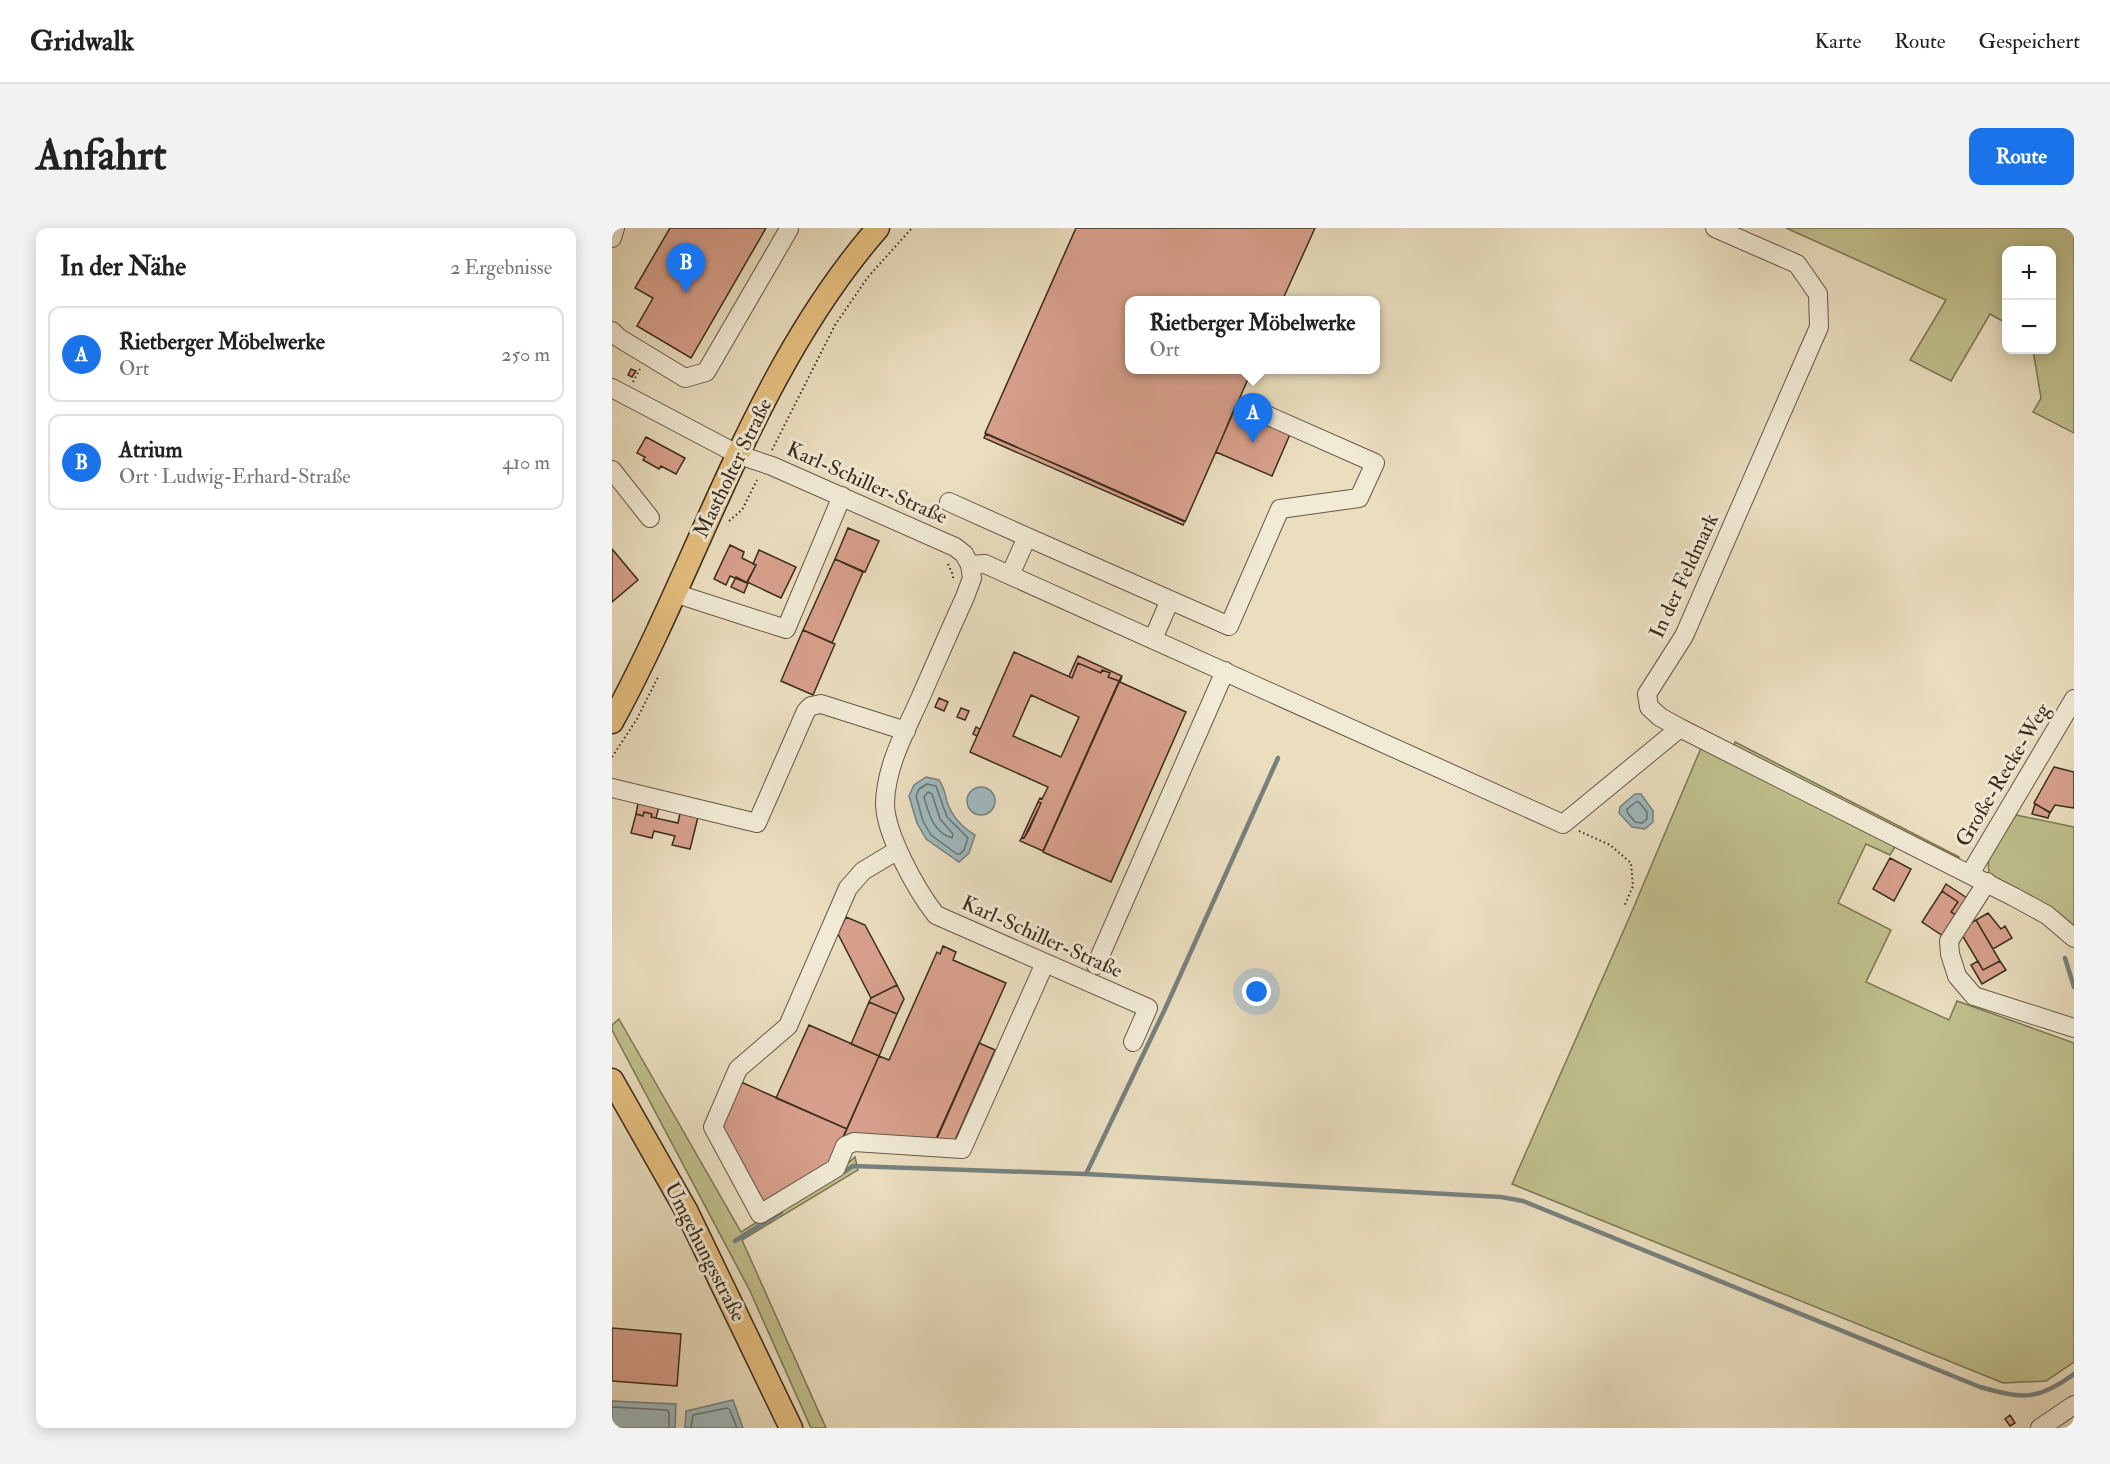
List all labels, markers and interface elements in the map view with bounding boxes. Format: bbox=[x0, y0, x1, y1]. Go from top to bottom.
text: Gridwalk bbox=[30, 24, 134, 59]
text: Karte bbox=[1815, 28, 1861, 55]
text: Route bbox=[1894, 28, 1946, 55]
text: Gespeichert bbox=[1979, 28, 2080, 55]
button: Route bbox=[1969, 128, 2074, 185]
text: Anfahrt bbox=[36, 130, 167, 182]
pin: B bbox=[666, 244, 706, 293]
map controls bbox=[2002, 246, 2056, 354]
button: + bbox=[2002, 246, 2056, 300]
text: In der Nähe bbox=[60, 251, 186, 283]
text: 2 Ergebnisse bbox=[450, 255, 552, 280]
popup bbox=[1125, 296, 1380, 374]
button: − bbox=[2002, 300, 2056, 354]
text: Rietberger Möbelwerke bbox=[1150, 309, 1355, 337]
text: Rietberger Möbelwerke bbox=[119, 328, 325, 356]
text: Ort bbox=[1150, 337, 1180, 362]
text: A bbox=[75, 342, 88, 367]
text: 250 m bbox=[501, 342, 550, 367]
text: Ort bbox=[119, 356, 149, 381]
street label: Mastholter Straße bbox=[688, 394, 779, 542]
pin: A bbox=[1234, 394, 1272, 443]
street label: Karl-Schiller-Straße bbox=[782, 435, 952, 531]
text: Atrium bbox=[119, 436, 183, 464]
text: B bbox=[75, 450, 88, 475]
text: 410 m bbox=[502, 450, 550, 475]
text: Ort · Ludwig-Erhard-Straße bbox=[119, 464, 351, 489]
street label: In der Feldmark bbox=[1643, 509, 1725, 643]
street label: Große-Recke-Weg bbox=[1950, 698, 2057, 852]
street label: Karl-Schiller-Straße bbox=[957, 889, 1127, 985]
your location bbox=[1242, 977, 1271, 1006]
street label: Umgehungsstraße bbox=[658, 1178, 752, 1327]

